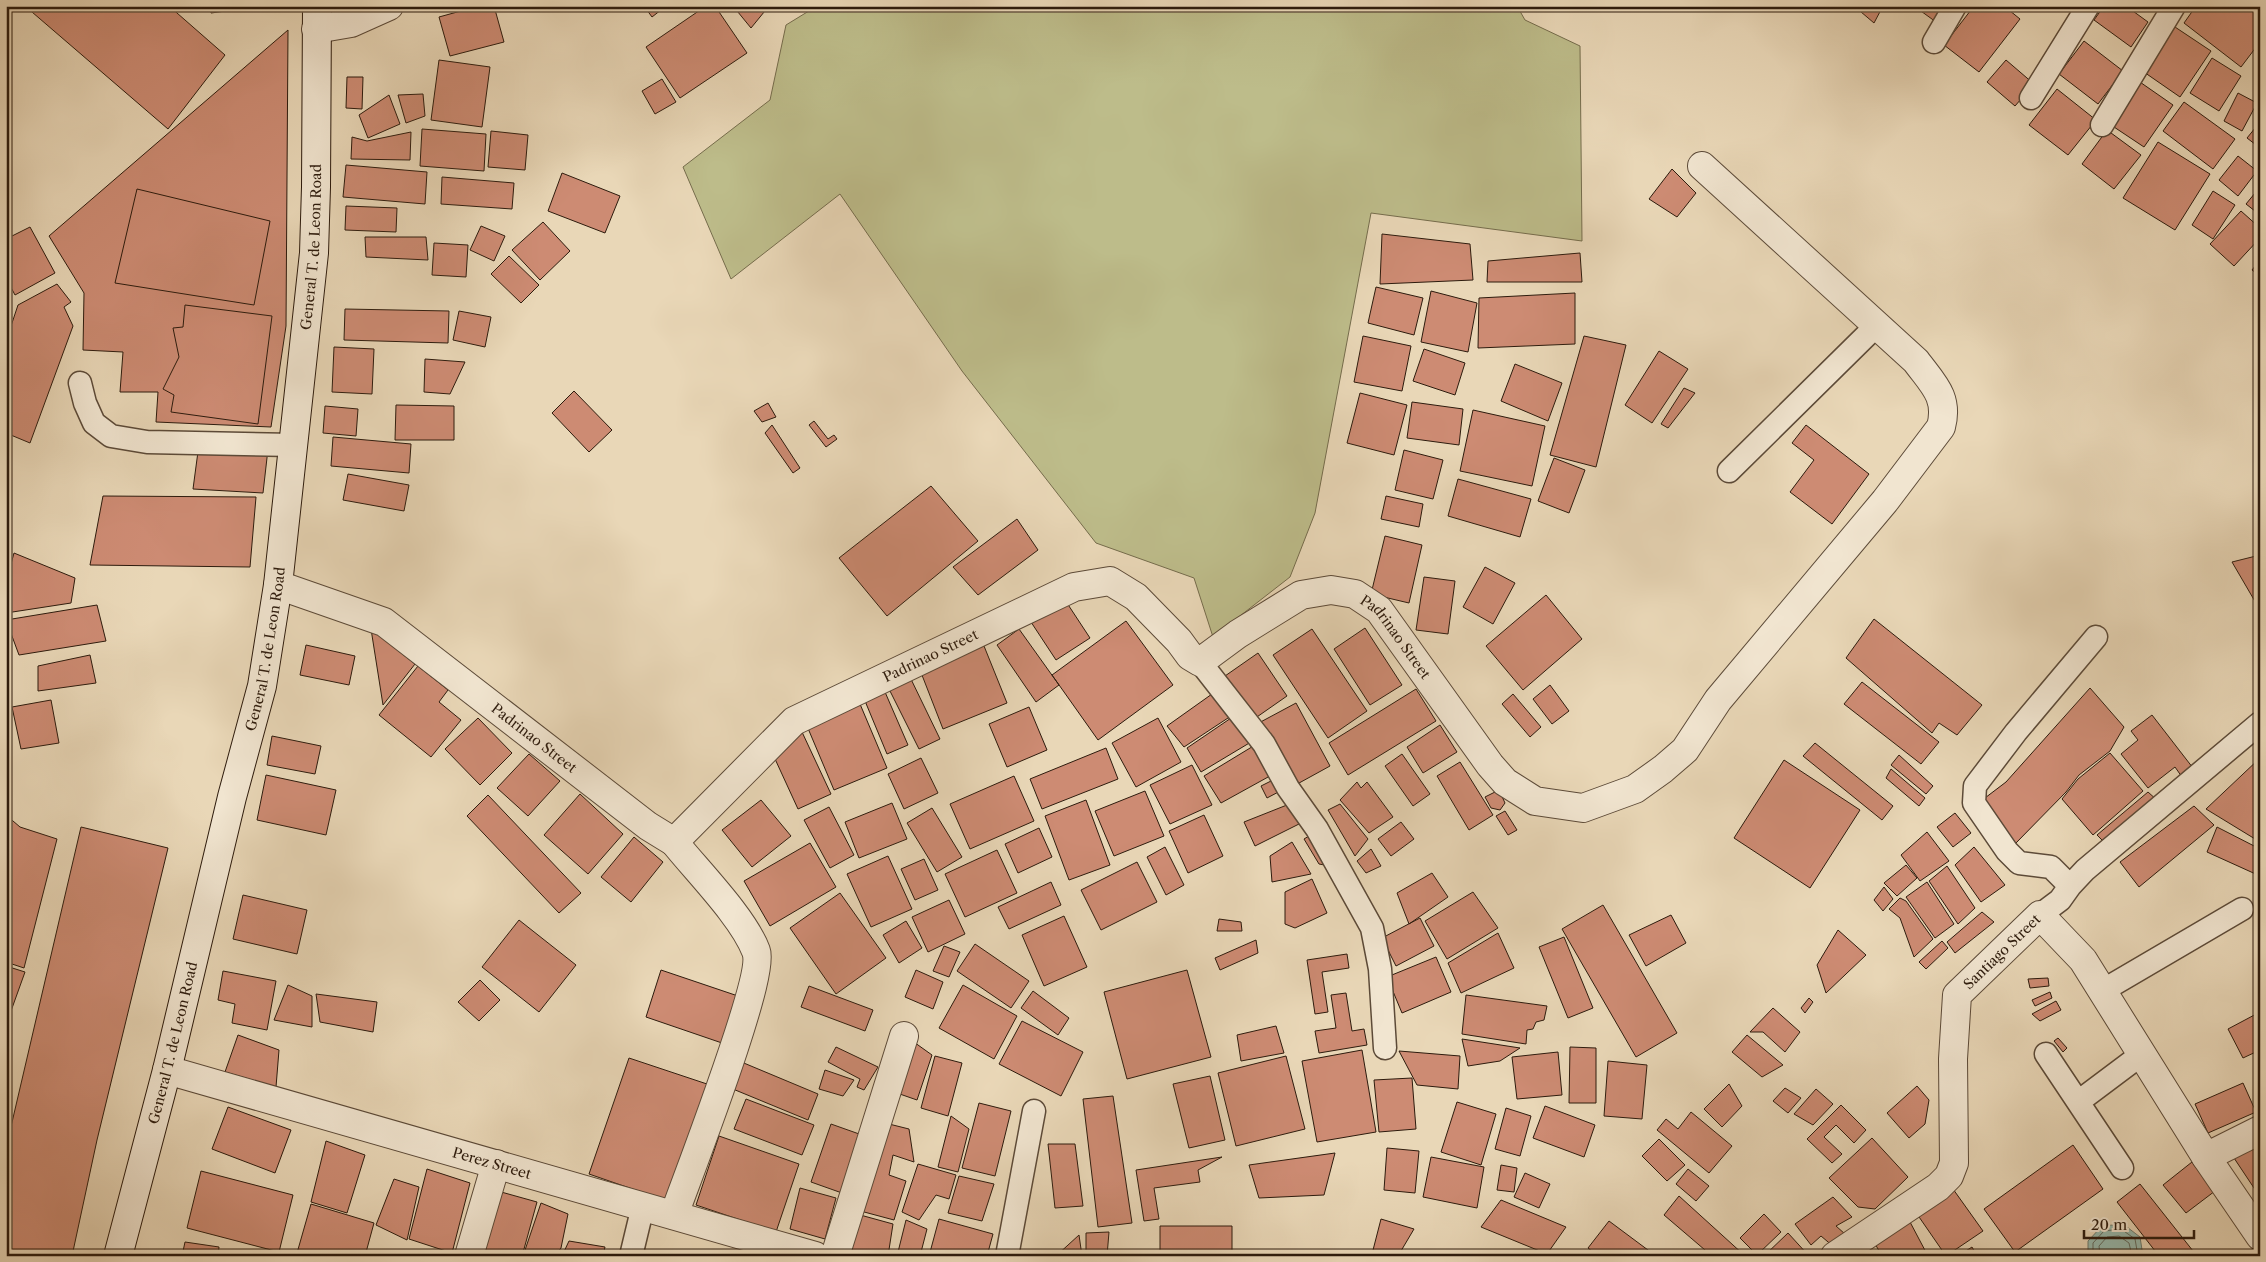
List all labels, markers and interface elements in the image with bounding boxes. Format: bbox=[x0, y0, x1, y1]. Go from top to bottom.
street label: General T. de Leon Road bbox=[297, 163, 325, 331]
street label: General T. de Leon Road bbox=[241, 566, 289, 733]
street label: Padrinao Street bbox=[1357, 591, 1434, 683]
street label: Padrinao Street bbox=[880, 625, 981, 686]
street label: Padrinao Street bbox=[488, 699, 581, 777]
street label: Santiago Street bbox=[1960, 910, 2044, 993]
street label: General T. de Leon Road bbox=[144, 960, 202, 1126]
street label: Perez Street bbox=[450, 1143, 533, 1183]
scale bar bbox=[2084, 1207, 2194, 1239]
text: 20 m bbox=[2091, 1215, 2127, 1234]

